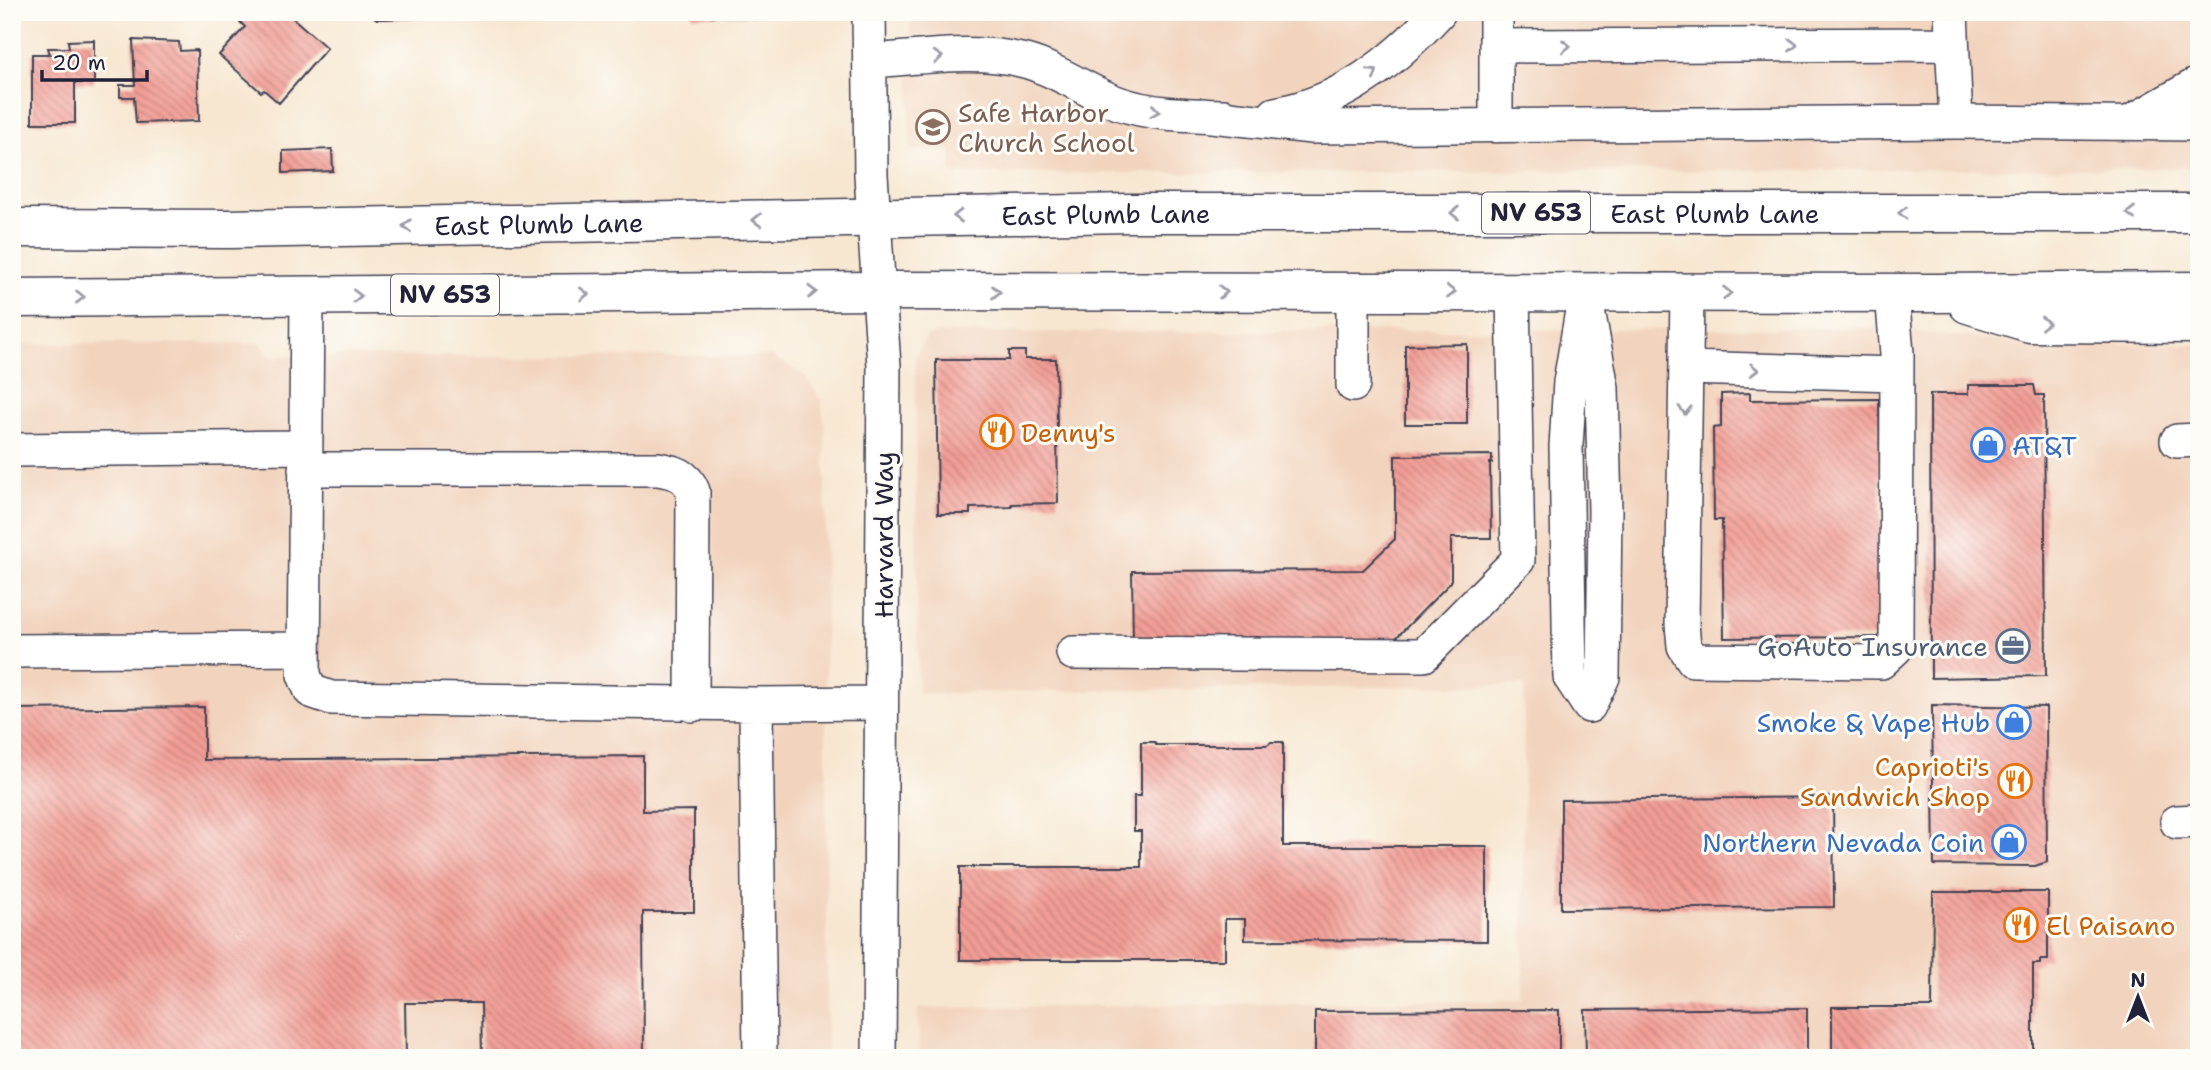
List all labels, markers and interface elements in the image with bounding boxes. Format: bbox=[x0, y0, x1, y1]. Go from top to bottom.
one-way arrow bbox=[1788, 37, 1799, 53]
scale bar bbox=[42, 38, 147, 82]
one-way arrow bbox=[1561, 38, 1571, 54]
text: 20 m bbox=[52, 49, 106, 77]
one-way arrow bbox=[933, 49, 944, 64]
one-way arrow bbox=[1365, 69, 1378, 81]
place label: Safe Harbor Church School bbox=[958, 95, 1135, 160]
one-way arrow bbox=[1149, 104, 1161, 119]
school or university icon: Safe Harbor Church School bbox=[914, 108, 952, 146]
road number: NV 653 bbox=[1482, 192, 1590, 233]
street label: East Plumb Lane bbox=[1001, 196, 1211, 233]
street label: East Plumb Lane bbox=[1610, 196, 1820, 231]
street label: East Plumb Lane bbox=[434, 204, 644, 243]
one-way arrow bbox=[1449, 205, 1460, 221]
one-way arrow bbox=[1897, 205, 1908, 221]
one-way arrow bbox=[2125, 205, 2135, 221]
one-way arrow bbox=[952, 209, 963, 224]
one-way arrow bbox=[751, 212, 762, 228]
one-way arrow bbox=[401, 218, 412, 233]
road number: NV 653 bbox=[391, 274, 499, 316]
one-way arrow bbox=[807, 284, 818, 300]
one-way arrow bbox=[991, 284, 1002, 300]
one-way arrow bbox=[1219, 284, 1229, 300]
one-way arrow bbox=[1446, 284, 1457, 300]
one-way arrow bbox=[1723, 285, 1733, 301]
one-way arrow bbox=[580, 286, 590, 302]
one-way arrow bbox=[352, 288, 363, 304]
one-way arrow bbox=[76, 289, 86, 305]
one-way arrow bbox=[2041, 315, 2051, 331]
one-way arrow bbox=[1749, 363, 1760, 378]
one-way arrow bbox=[1677, 405, 1693, 416]
restaurant icon: Denny's bbox=[978, 413, 1016, 451]
place label: Denny's bbox=[1021, 415, 1116, 450]
shop icon: AT&T bbox=[1969, 426, 2007, 464]
place label: AT&T bbox=[2012, 428, 2077, 463]
street label: Harvard Way bbox=[866, 451, 901, 619]
office icon: GoAuto Insurance bbox=[1994, 627, 2032, 665]
place label: GoAuto Insurance bbox=[1757, 629, 1988, 664]
shop icon: Smoke & Vape Hub bbox=[1995, 703, 2033, 741]
place label: Smoke & Vape Hub bbox=[1757, 705, 1990, 740]
place label: Caprioti's Sandwich Shop bbox=[1800, 749, 1990, 814]
restaurant icon: Caprioti's Sandwich Shop bbox=[1996, 762, 2034, 800]
shop icon: Northern Nevada Coin bbox=[1990, 823, 2028, 861]
place label: Northern Nevada Coin bbox=[1702, 825, 1984, 860]
restaurant icon: El Paisano bbox=[2002, 906, 2040, 944]
place label: El Paisano bbox=[2046, 908, 2175, 943]
north arrow bbox=[2102, 962, 2172, 1032]
text: N bbox=[2130, 968, 2146, 993]

